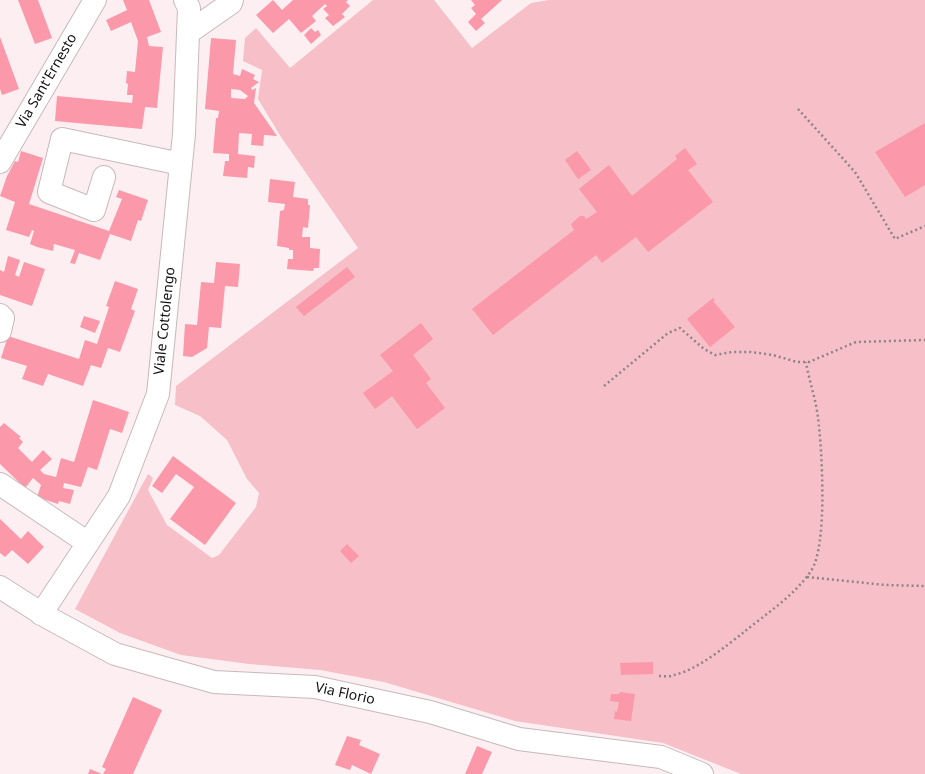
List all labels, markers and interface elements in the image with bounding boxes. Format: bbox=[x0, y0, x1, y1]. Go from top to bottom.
street label: Via Sant'Ernesto bbox=[13, 31, 81, 131]
street label: Viale Cottolengo bbox=[151, 266, 179, 376]
street label: Via Florio bbox=[314, 679, 376, 709]

